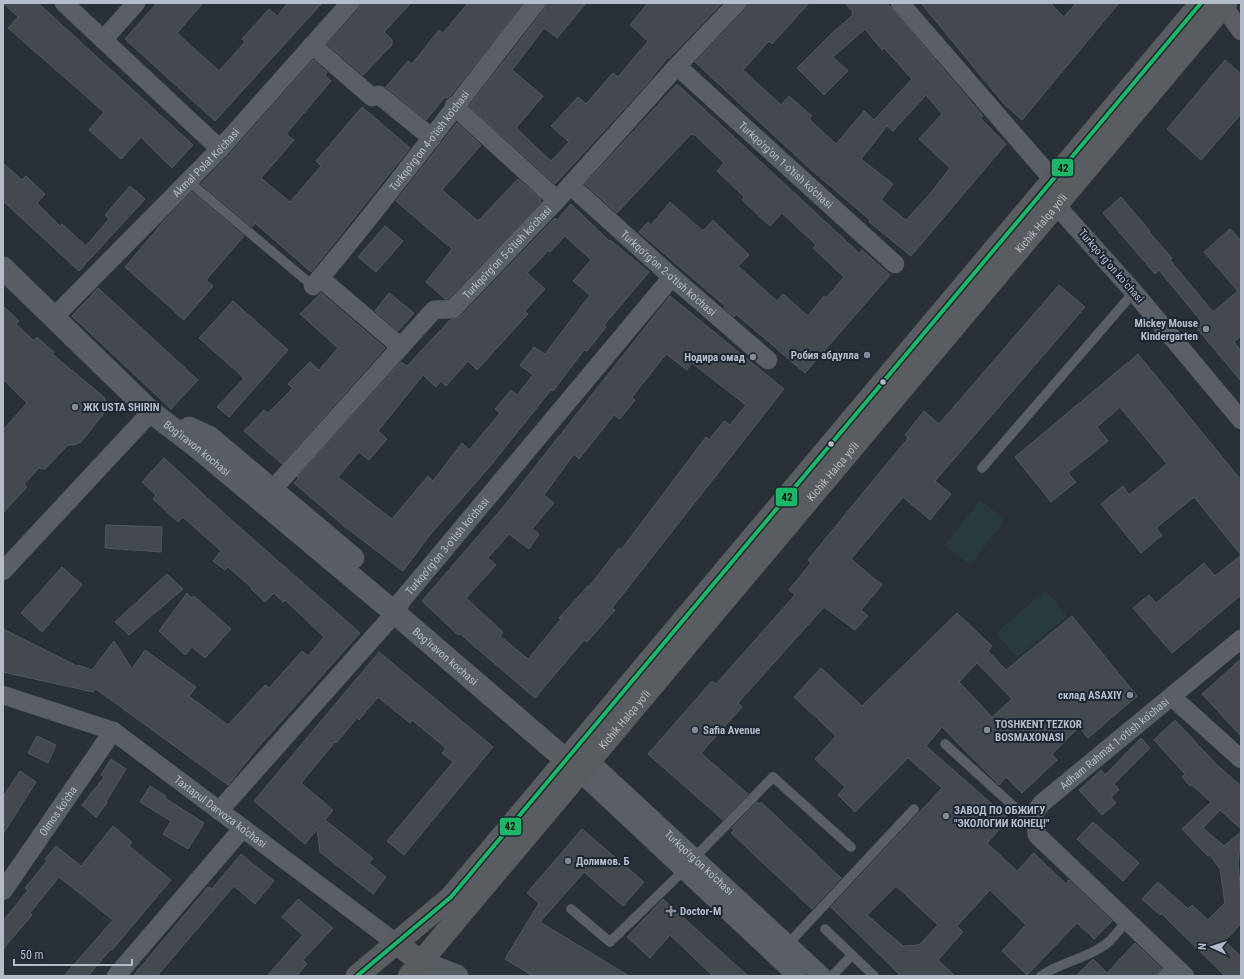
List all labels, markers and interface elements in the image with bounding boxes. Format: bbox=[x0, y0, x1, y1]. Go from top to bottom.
street label: Turkqo'rg'on 4-o'tish ko'chasi bbox=[387, 88, 472, 193]
street label: Turkqo'rg'on 1-o'tish ko'chasi bbox=[736, 119, 836, 211]
street label: Akmal Polat Ko'chasi bbox=[170, 126, 242, 200]
line badge: 42 bbox=[1051, 158, 1074, 177]
text: 42 bbox=[1057, 162, 1069, 175]
street label: Kichik Halqa yo'li bbox=[1013, 191, 1070, 255]
street label: Turkqo'rg'on 5-o'tish ko'chasi bbox=[460, 203, 554, 301]
street label: Turkqo'rg'on 2-o'tish ko'chasi bbox=[618, 227, 719, 319]
street label: Turkqoʻrgʻon koʻchasi bbox=[1076, 227, 1146, 305]
place label: Mickey Mouse Kindergarten bbox=[1135, 317, 1198, 343]
marker: Mickey Mouse Kindergarten bbox=[1201, 324, 1211, 334]
place label: Робия абдулла bbox=[791, 349, 859, 362]
marker: Робия абдулла bbox=[862, 350, 872, 360]
place label: Нодира омад bbox=[684, 351, 745, 364]
marker: Нодира омад bbox=[748, 352, 758, 362]
unlabelled marker bbox=[878, 377, 888, 387]
place label: ЖК USTA SHIRIN bbox=[83, 401, 160, 414]
marker: ЖК USTA SHIRIN bbox=[70, 402, 80, 412]
street label: Bog'iravon kochasi bbox=[161, 418, 233, 479]
street label: Kichik Halqa yo'li bbox=[804, 439, 861, 504]
unlabelled marker bbox=[826, 439, 836, 449]
line badge: 42 bbox=[775, 487, 798, 507]
text: 42 bbox=[781, 491, 793, 504]
street label: Turkqo'rg'on 3-o'tish ko'chasi bbox=[403, 495, 492, 597]
street label: Bog'iravon kochasi bbox=[410, 625, 480, 688]
street label: Kichik Halqa yo'li bbox=[596, 687, 653, 752]
place label: склад ASAXIY bbox=[1058, 689, 1122, 702]
marker: склад ASAXIY bbox=[1125, 690, 1135, 700]
street label: Adham Rahmat 1-o'tish ko'chasi bbox=[1057, 695, 1171, 792]
place label: TOSHKENT TEZKOR BOSMAXONASI bbox=[995, 718, 1082, 744]
place label: Safia Avenue bbox=[703, 724, 760, 737]
marker: Safia Avenue bbox=[690, 725, 700, 735]
marker: TOSHKENT TEZKOR BOSMAXONASI bbox=[982, 725, 992, 735]
street label: Taxtapul Darvoza ko'chasi bbox=[172, 773, 269, 850]
street label: Olmos ko'cha bbox=[36, 784, 80, 838]
place label: ЗАВОД ПО ОБЖИГУ "ЭКОЛОГИИ КОНЕЦ!" bbox=[954, 804, 1050, 830]
marker: ЗАВОД ПО ОБЖИГУ "ЭКОЛОГИИ КОНЕЦ!" bbox=[941, 811, 951, 821]
line badge: 42 bbox=[499, 817, 522, 836]
text: 42 bbox=[504, 820, 516, 833]
street label: Turkqo'rg'on ko'chasi bbox=[662, 827, 736, 897]
place label: Долимов. Б bbox=[576, 855, 630, 868]
marker: Долимов. Б bbox=[563, 856, 573, 866]
marker: Doctor-M bbox=[665, 905, 677, 917]
place label: Doctor-M bbox=[680, 905, 721, 918]
north arrow bbox=[1192, 927, 1232, 967]
scale bar bbox=[14, 941, 132, 967]
text: N bbox=[1196, 943, 1209, 950]
text: 50 m bbox=[20, 948, 44, 962]

